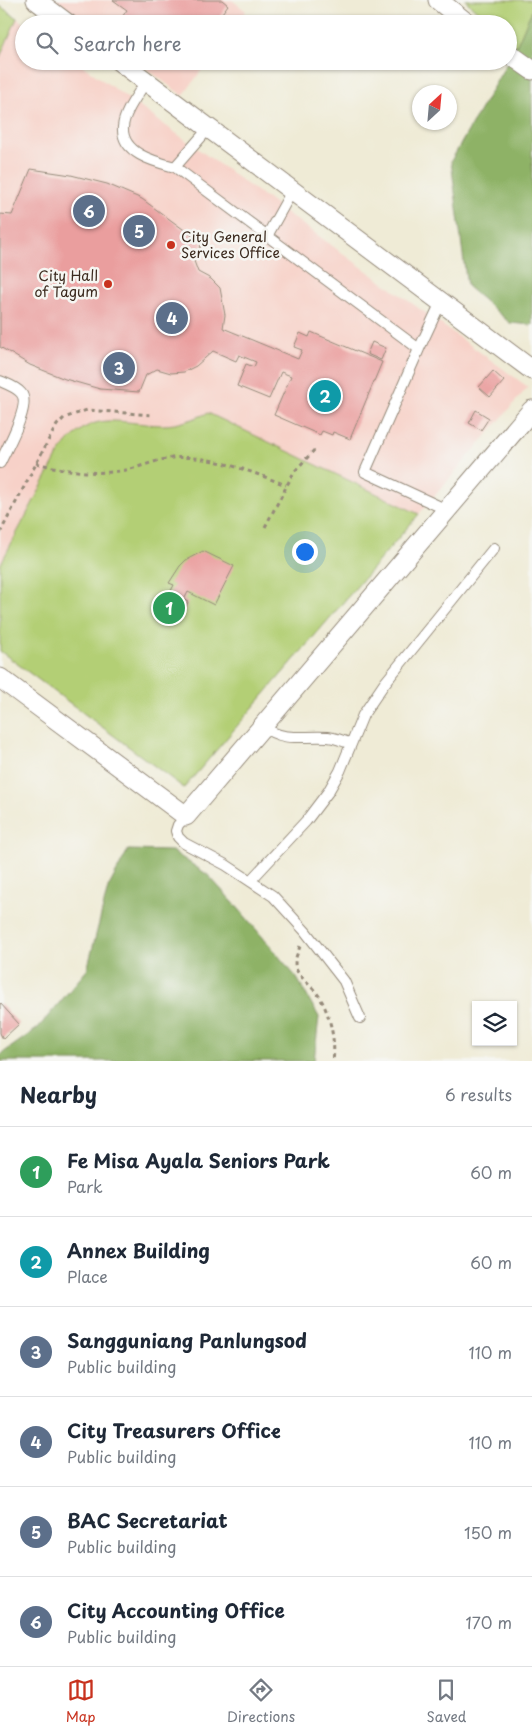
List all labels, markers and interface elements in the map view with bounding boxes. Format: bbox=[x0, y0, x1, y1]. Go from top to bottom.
search box bbox=[15, 15, 517, 70]
icon: search bbox=[33, 29, 61, 57]
text: Search here bbox=[73, 29, 182, 57]
north arrow bbox=[412, 85, 457, 130]
pin: 6 bbox=[73, 192, 105, 230]
pin: 5 bbox=[123, 212, 155, 250]
place label: City General Services Office bbox=[181, 226, 280, 263]
marker: City General Services Office bbox=[165, 239, 177, 251]
place label: City Hall of Tagum bbox=[35, 265, 98, 302]
marker: City Hall of Tagum bbox=[102, 278, 114, 290]
pin: 4 bbox=[156, 299, 188, 337]
pin: 3 bbox=[103, 349, 135, 387]
pin: 2 bbox=[309, 377, 341, 415]
your location bbox=[292, 539, 318, 565]
pin: 1 bbox=[153, 589, 185, 627]
map controls bbox=[472, 1001, 517, 1046]
button: layers bbox=[472, 1001, 517, 1046]
text: Nearby bbox=[20, 1078, 97, 1110]
text: 6 results bbox=[445, 1082, 512, 1106]
text: Fe Misa Ayala Seniors Park bbox=[67, 1146, 330, 1174]
text: 1 bbox=[32, 1160, 40, 1184]
text: 60 m bbox=[470, 1160, 512, 1184]
text: Park bbox=[67, 1174, 103, 1198]
text: Annex Building bbox=[67, 1236, 210, 1264]
text: 2 bbox=[30, 1250, 42, 1274]
text: 60 m bbox=[470, 1250, 512, 1274]
text: Place bbox=[67, 1264, 108, 1288]
text: Sangguniang Panlungsod bbox=[67, 1326, 307, 1354]
text: 3 bbox=[31, 1340, 41, 1364]
text: 110 m bbox=[469, 1340, 512, 1364]
text: Public building bbox=[67, 1354, 177, 1378]
text: City Treasurers Office bbox=[67, 1416, 281, 1444]
text: 4 bbox=[31, 1430, 41, 1454]
text: 110 m bbox=[469, 1430, 512, 1454]
text: Public building bbox=[67, 1444, 177, 1468]
text: BAC Secretariat bbox=[67, 1506, 228, 1534]
text: 5 bbox=[31, 1520, 41, 1544]
text: 150 m bbox=[464, 1520, 512, 1544]
text: Public building bbox=[67, 1534, 177, 1558]
text: City Accounting Office bbox=[67, 1596, 285, 1624]
text: 6 bbox=[30, 1610, 42, 1634]
text: 170 m bbox=[466, 1610, 512, 1634]
text: Public building bbox=[67, 1624, 177, 1648]
tab: Map bbox=[66, 1676, 96, 1727]
tab: Directions bbox=[227, 1676, 295, 1727]
tab: Saved bbox=[427, 1676, 466, 1727]

